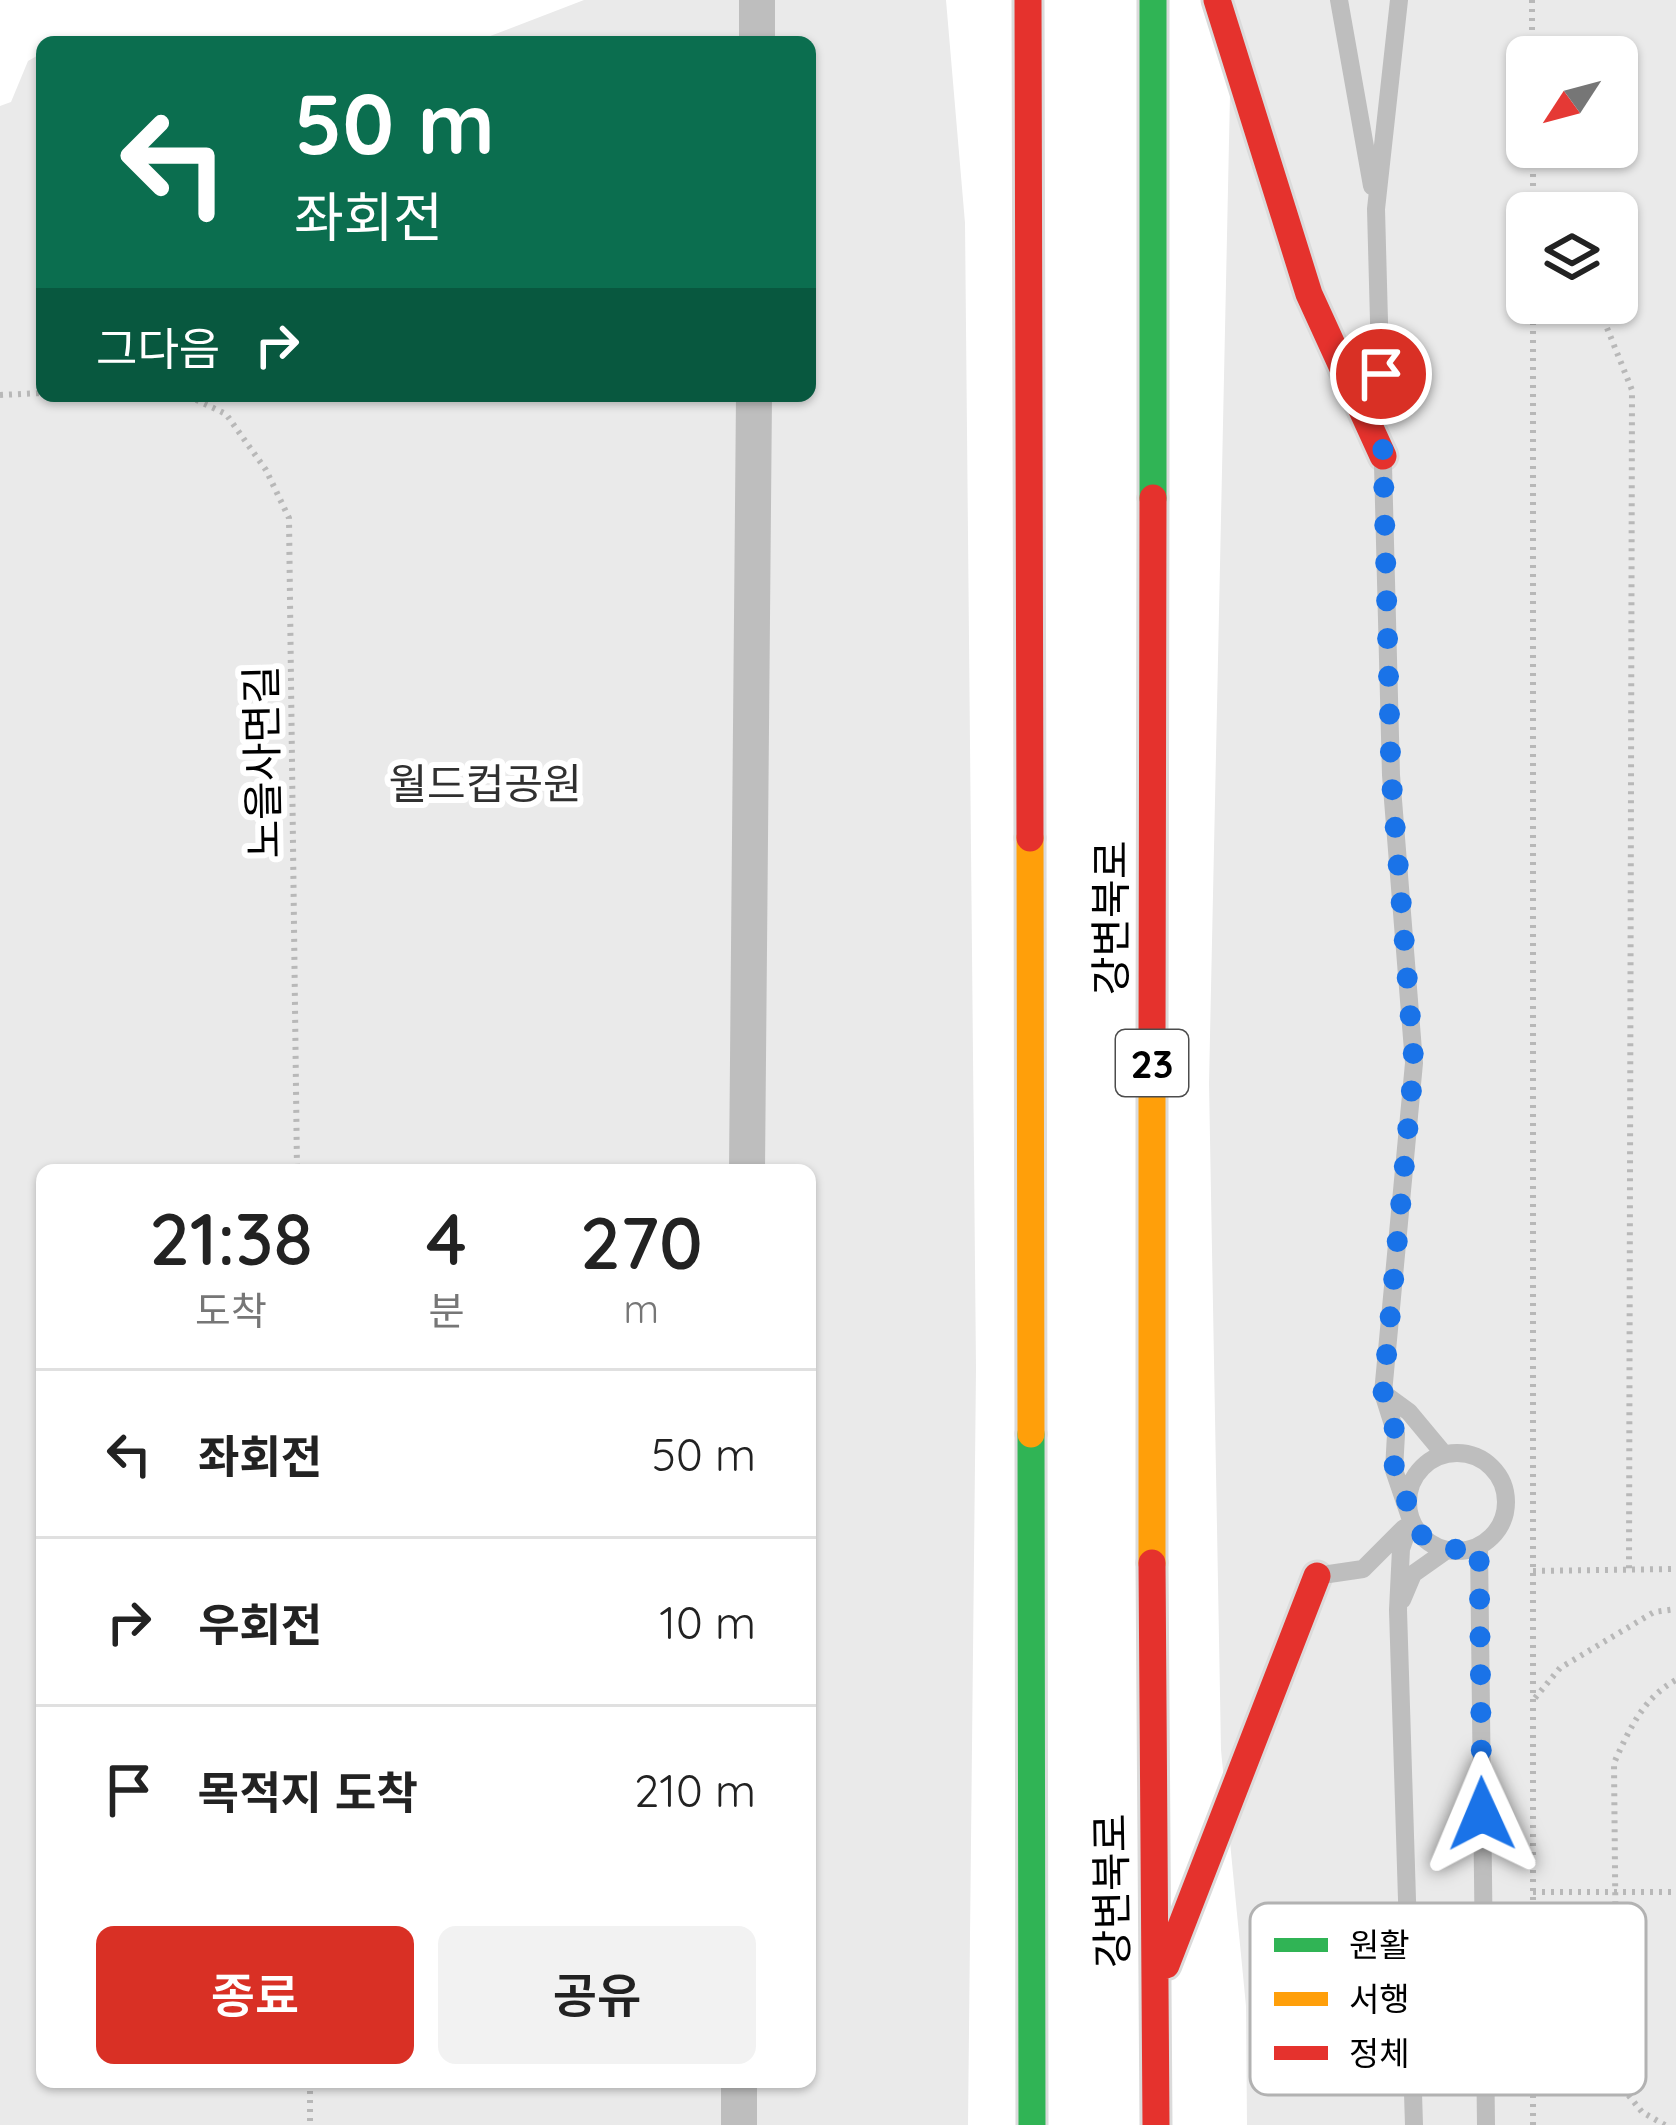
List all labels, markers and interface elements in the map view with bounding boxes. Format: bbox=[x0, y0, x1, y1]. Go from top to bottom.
north arrow bbox=[1506, 36, 1638, 168]
map controls bbox=[1506, 36, 1638, 324]
text: 50 m bbox=[294, 70, 495, 175]
icon: left bbox=[96, 84, 252, 240]
text: 좌회전 bbox=[294, 183, 443, 251]
button: layers bbox=[1506, 192, 1638, 324]
icon: right bbox=[244, 312, 310, 378]
text: 그다음 bbox=[96, 320, 220, 376]
pin bbox=[1330, 323, 1432, 425]
icon: arrive bbox=[1348, 341, 1414, 407]
street label: 노을사면길 bbox=[234, 665, 290, 859]
park label: 월드컵공원 bbox=[388, 757, 582, 810]
street label: 강변북로 bbox=[1084, 841, 1137, 995]
road number: 23 bbox=[1116, 1030, 1188, 1096]
text: 21:38 bbox=[149, 1193, 313, 1283]
text: 4 bbox=[426, 1193, 467, 1283]
text: 270 bbox=[580, 1197, 703, 1287]
text: m bbox=[624, 1284, 659, 1333]
text: 도착 bbox=[195, 1286, 267, 1335]
text: 분 bbox=[428, 1286, 464, 1335]
icon: left bbox=[96, 1421, 162, 1487]
text: 50 m bbox=[651, 1426, 756, 1482]
text: 좌회전 bbox=[198, 1428, 322, 1484]
icon: right bbox=[96, 1589, 162, 1655]
text: 10 m bbox=[659, 1594, 756, 1650]
text: 우회전 bbox=[198, 1596, 322, 1652]
position arrow bbox=[1419, 1751, 1545, 1877]
icon: arrive bbox=[96, 1757, 162, 1823]
text: 210 m bbox=[634, 1762, 756, 1818]
text: 목적지 도착 bbox=[198, 1764, 418, 1820]
street label: 강변북로 bbox=[1083, 1813, 1139, 1969]
legend bbox=[1250, 1903, 1646, 2095]
text: 원활 bbox=[1349, 1924, 1410, 1965]
button: 종료 bbox=[96, 1926, 414, 2064]
button: 공유 bbox=[438, 1926, 756, 2064]
text: 서행 bbox=[1349, 1978, 1410, 2019]
text: 정체 bbox=[1349, 2032, 1410, 2073]

